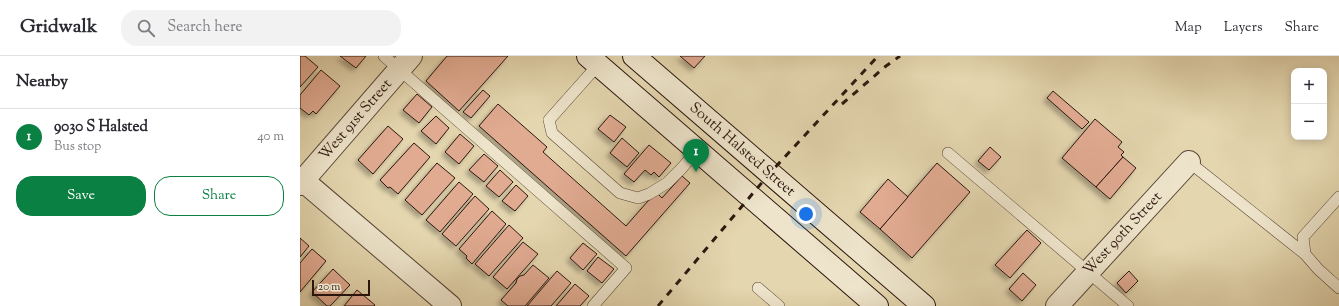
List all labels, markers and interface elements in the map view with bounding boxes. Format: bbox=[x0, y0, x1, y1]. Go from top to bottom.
search box bbox=[121, 10, 401, 46]
text: Gridwalk bbox=[20, 14, 97, 41]
icon: search bbox=[135, 17, 157, 39]
text: Search here bbox=[167, 17, 243, 38]
text: Map bbox=[1175, 18, 1202, 38]
text: Layers bbox=[1224, 18, 1262, 38]
text: Share bbox=[1284, 18, 1319, 38]
map controls bbox=[1291, 68, 1327, 140]
button: + bbox=[1291, 68, 1327, 104]
text: Nearby bbox=[16, 70, 68, 94]
street label: West 91st Street bbox=[315, 75, 397, 165]
street label: South Halsted Street bbox=[684, 98, 800, 202]
button: − bbox=[1291, 104, 1327, 140]
text: 9030 S Halsted bbox=[54, 117, 148, 138]
text: 1 bbox=[27, 128, 31, 146]
text: 40 m bbox=[257, 128, 284, 146]
text: Bus stop bbox=[54, 138, 101, 156]
pin: 1 bbox=[683, 139, 709, 172]
button: Save bbox=[16, 176, 146, 216]
button: Share bbox=[154, 176, 284, 216]
street label: West 90th Street bbox=[1079, 188, 1167, 280]
your location bbox=[796, 204, 816, 224]
scale bar bbox=[312, 278, 370, 297]
text: 20 m bbox=[318, 279, 340, 295]

